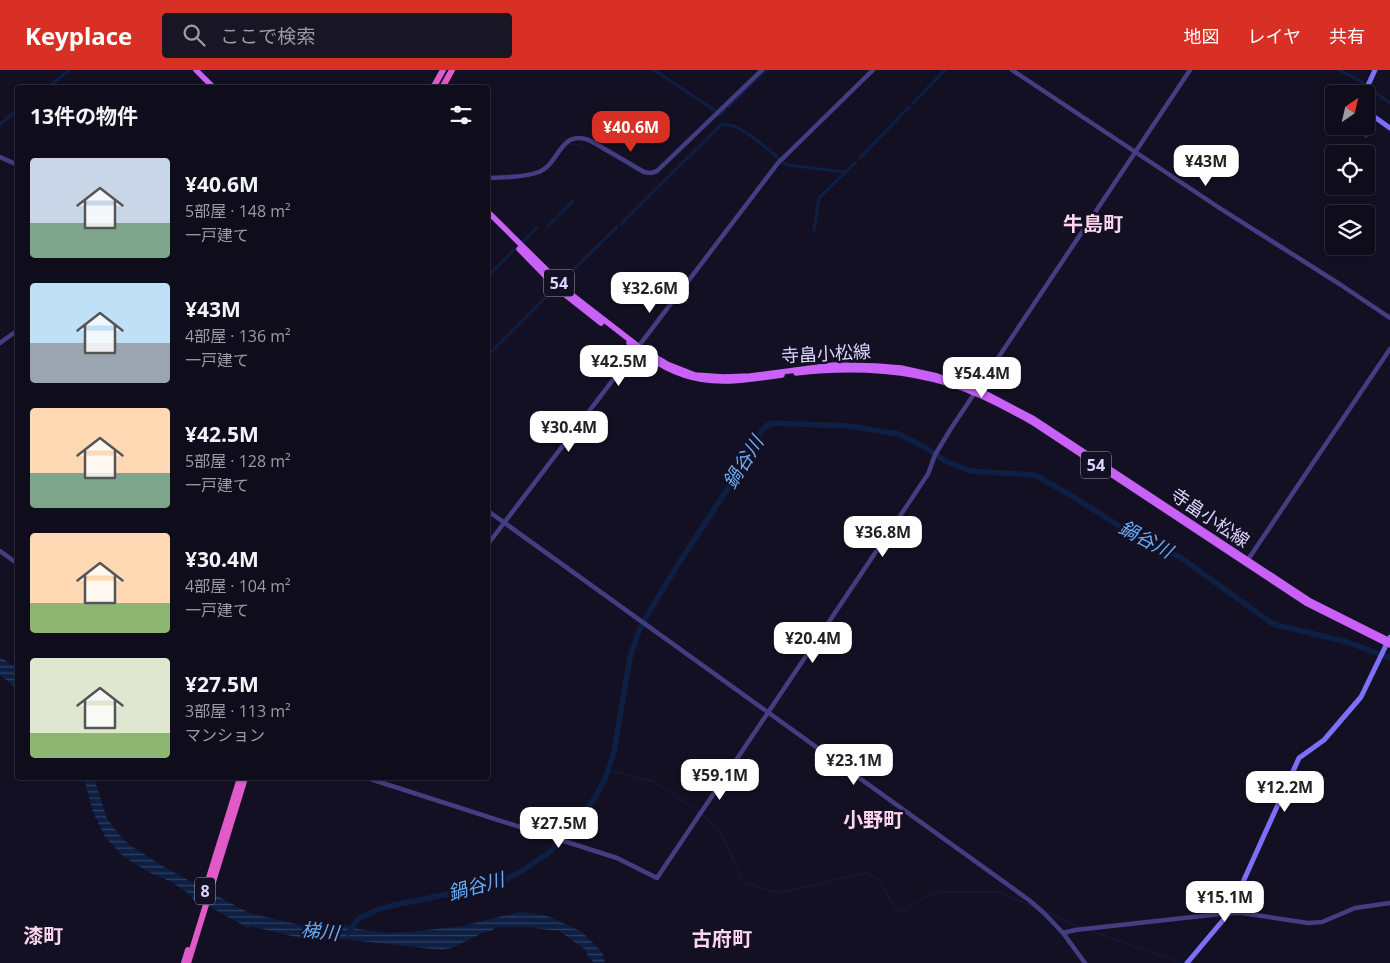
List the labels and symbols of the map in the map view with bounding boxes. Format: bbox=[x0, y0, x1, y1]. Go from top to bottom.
north arrow bbox=[1325, 85, 1375, 135]
pin: ¥40.6M bbox=[590, 111, 672, 153]
pin: ¥43M bbox=[1176, 144, 1236, 187]
district label: 牛島町 bbox=[1063, 210, 1123, 237]
road number: 54 bbox=[544, 270, 574, 297]
pin: ¥32.6M bbox=[609, 272, 691, 314]
street label: 寺畠小松線 bbox=[780, 339, 872, 367]
pin: ¥42.5M bbox=[578, 344, 660, 387]
pin: ¥54.4M bbox=[941, 356, 1023, 399]
pin: ¥30.4M bbox=[528, 410, 610, 453]
water label: 鍋谷川 bbox=[717, 429, 770, 493]
road number: 54 bbox=[1081, 452, 1111, 478]
street label: 寺畠小松線 bbox=[1167, 482, 1255, 552]
water label: 鍋谷川 bbox=[1115, 514, 1179, 565]
pin: ¥36.8M bbox=[842, 516, 924, 558]
pin: ¥20.4M bbox=[772, 622, 854, 664]
pin: ¥23.1M bbox=[813, 744, 895, 786]
pin: ¥59.1M bbox=[679, 758, 761, 801]
pin: ¥12.2M bbox=[1244, 770, 1326, 813]
pin: ¥27.5M bbox=[518, 806, 600, 849]
district label: 小野町 bbox=[843, 806, 903, 833]
water label: 鍋谷川 bbox=[445, 866, 509, 906]
road number: 8 bbox=[195, 878, 215, 904]
pin: ¥15.1M bbox=[1184, 880, 1266, 923]
water label: 梯川 bbox=[300, 916, 342, 946]
district label: 漆町 bbox=[23, 922, 63, 949]
district label: 古府町 bbox=[692, 925, 752, 952]

